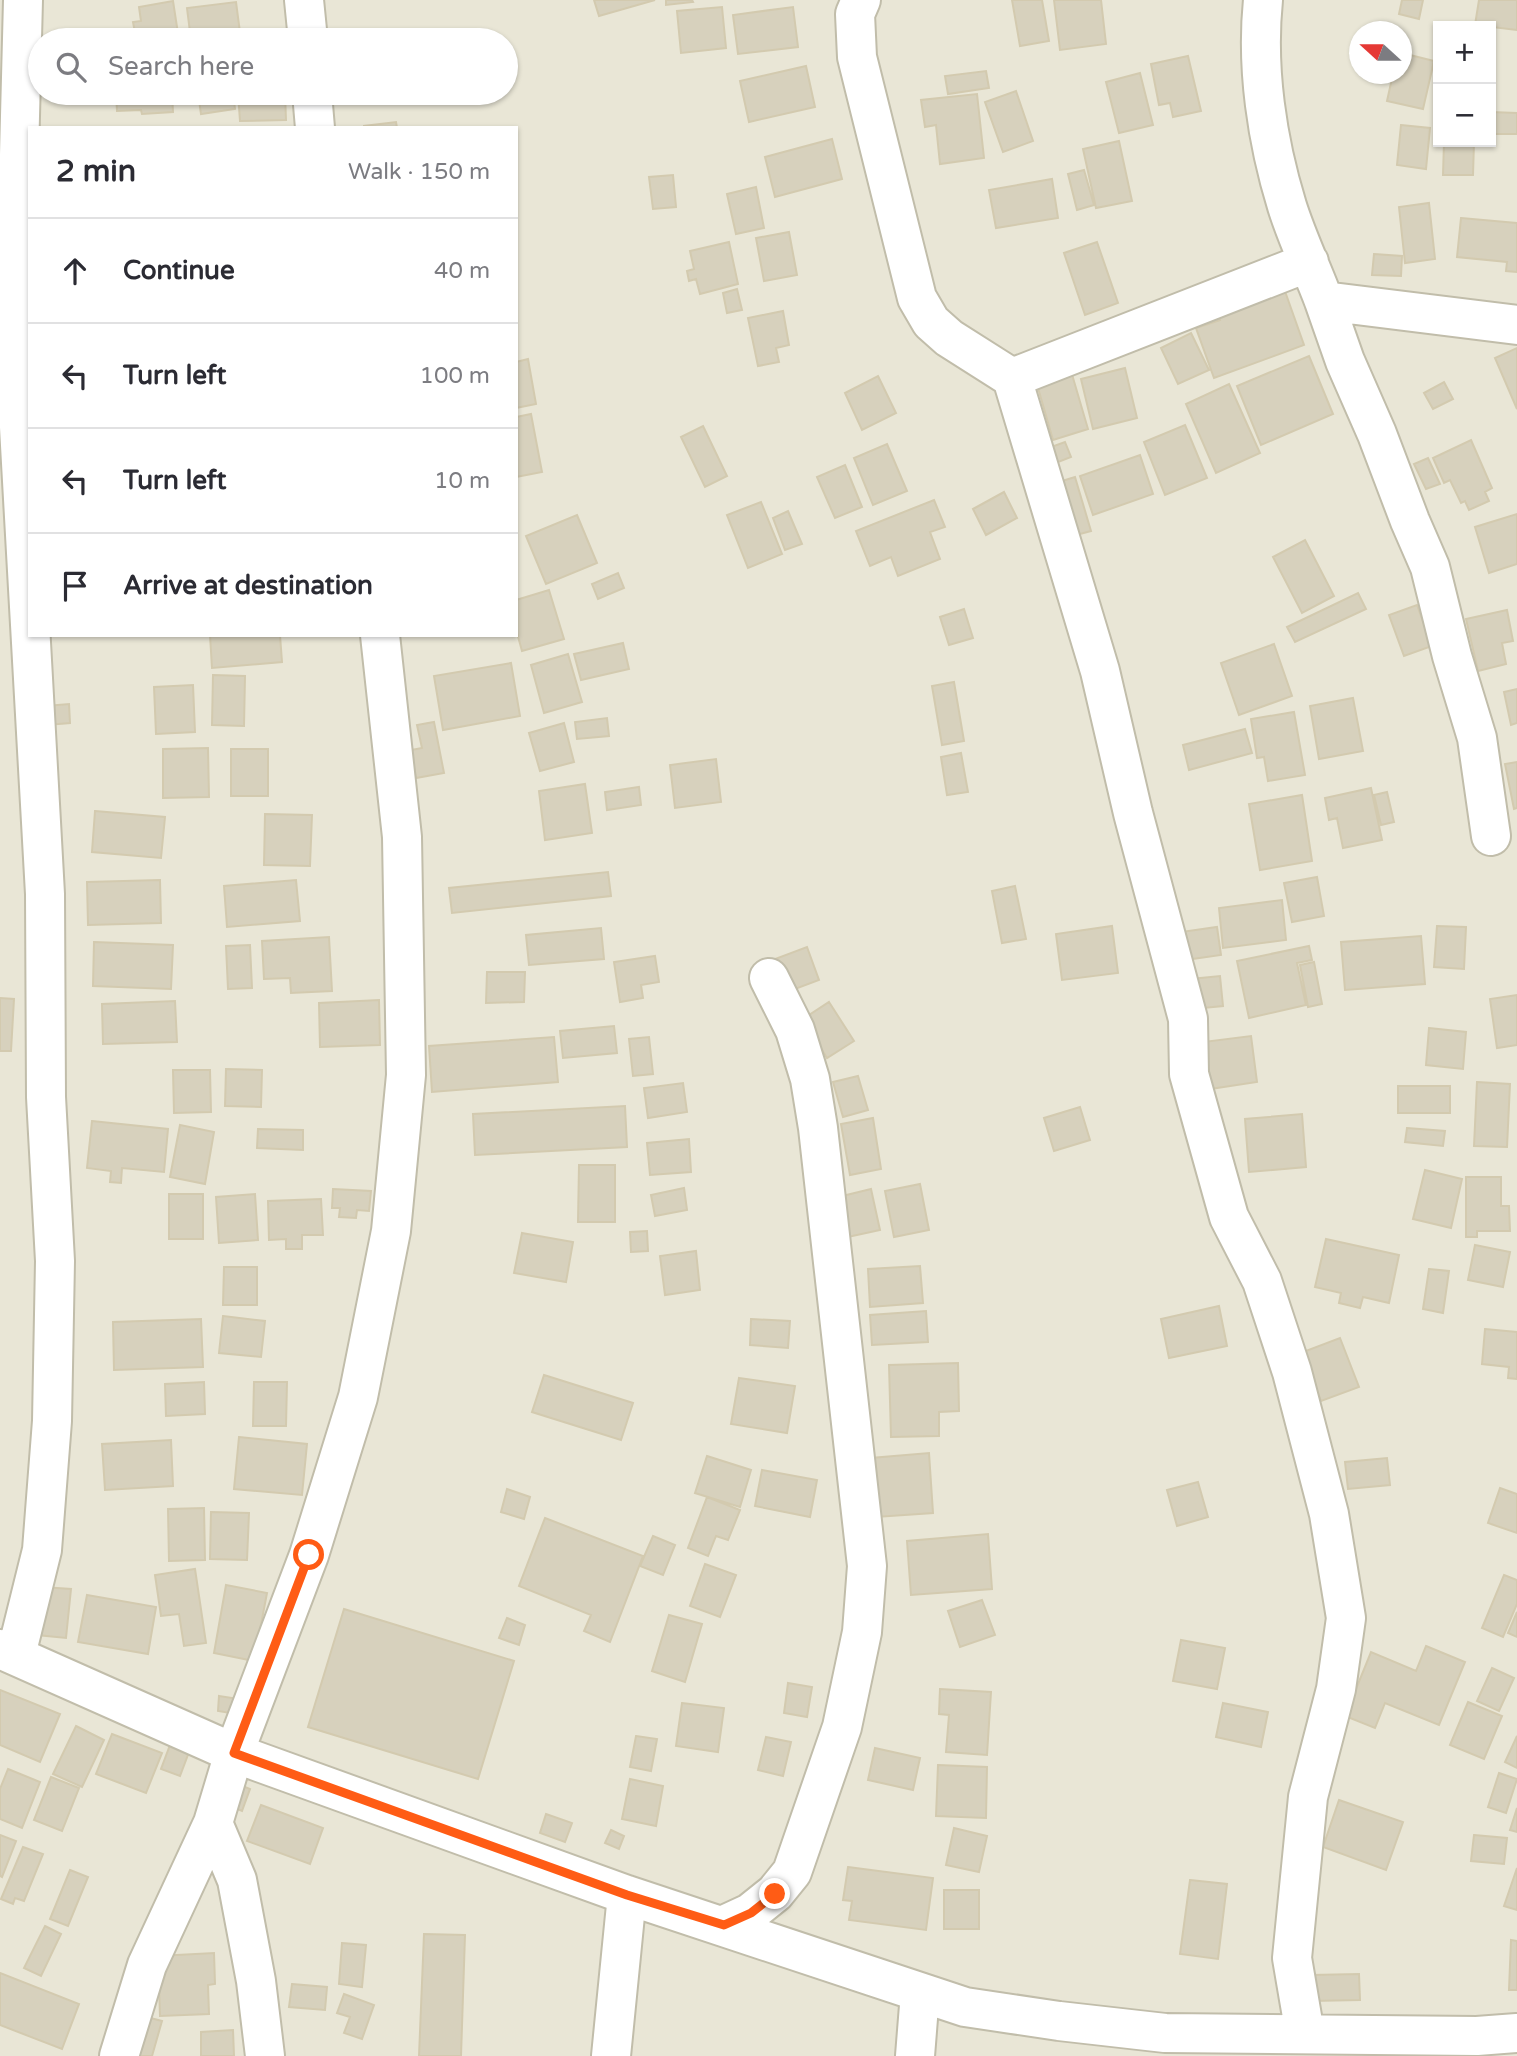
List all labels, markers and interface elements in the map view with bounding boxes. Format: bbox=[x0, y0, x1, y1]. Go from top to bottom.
north arrow bbox=[1349, 21, 1412, 84]
map controls bbox=[1433, 21, 1496, 147]
button: + bbox=[1433, 21, 1496, 84]
search box bbox=[28, 28, 518, 105]
icon: search bbox=[52, 48, 90, 86]
text: Search here bbox=[108, 51, 254, 82]
button: − bbox=[1433, 84, 1496, 147]
text: 2 min bbox=[56, 153, 136, 190]
text: Walk · 150 m bbox=[348, 158, 490, 186]
icon: ahead bbox=[56, 252, 94, 290]
text: Continue bbox=[123, 255, 235, 286]
text: 40 m bbox=[434, 257, 490, 285]
icon: left bbox=[56, 357, 94, 395]
text: Turn left bbox=[123, 360, 226, 391]
text: 100 m bbox=[420, 362, 490, 390]
icon: left bbox=[56, 462, 94, 500]
text: Turn left bbox=[123, 465, 226, 496]
text: 10 m bbox=[434, 467, 490, 495]
icon: arrive bbox=[56, 567, 94, 605]
text: Arrive at destination bbox=[123, 570, 373, 601]
route start bbox=[293, 1539, 324, 1570]
route end bbox=[759, 1878, 790, 1909]

